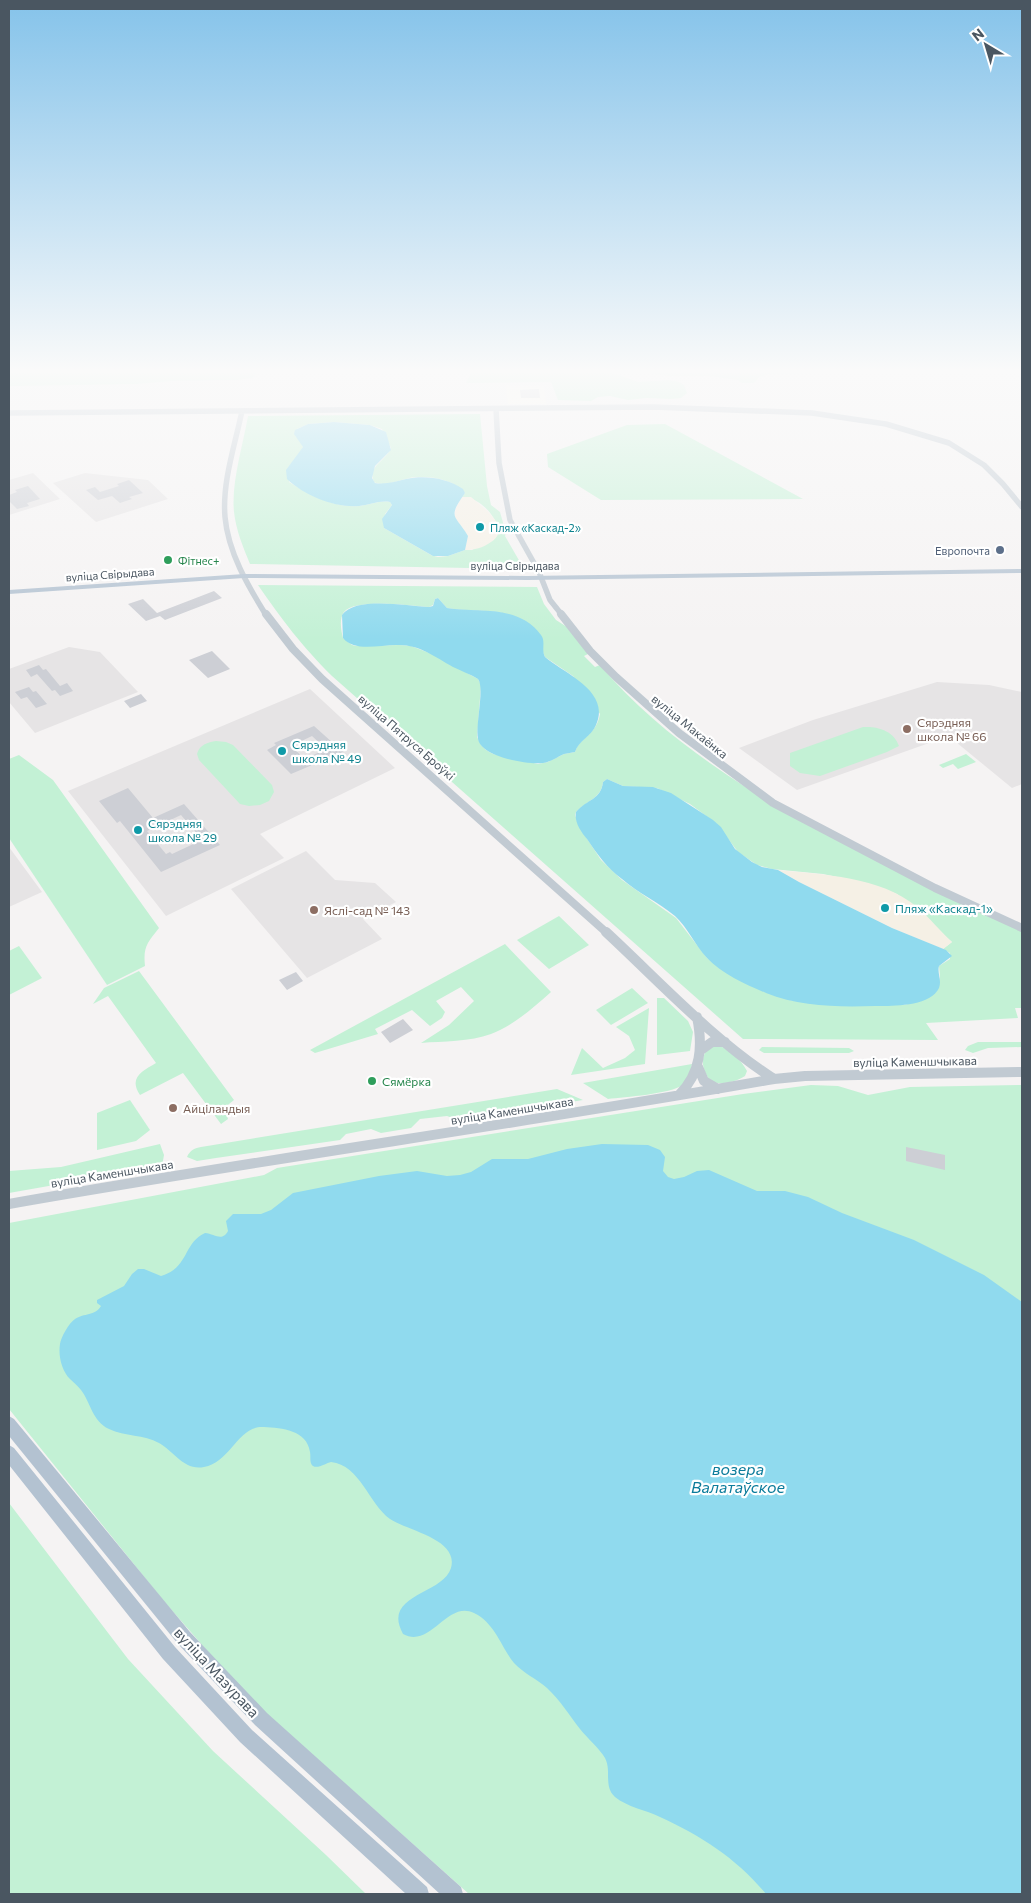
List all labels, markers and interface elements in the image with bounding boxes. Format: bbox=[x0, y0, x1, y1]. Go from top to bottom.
north arrow bbox=[961, 20, 1011, 70]
text: N bbox=[968, 24, 987, 44]
marker: Пляж «Каскад-2» bbox=[474, 521, 486, 533]
place label: Пляж «Каскад-2» bbox=[490, 521, 581, 534]
place label: Европочта bbox=[935, 544, 990, 557]
marker: Европочта bbox=[994, 544, 1006, 556]
marker: Фітнес+ bbox=[162, 554, 174, 566]
place label: Фітнес+ bbox=[178, 554, 219, 567]
street label: вуліца Свірыдава bbox=[471, 559, 559, 572]
street label: вуліца Свірыдава bbox=[65, 564, 155, 584]
street label: вуліца Пятруся Броўкі bbox=[356, 691, 458, 783]
street label: вуліца Макаёнка bbox=[649, 691, 731, 761]
place label: Сярэдняя школа № 66 bbox=[917, 715, 987, 743]
marker: Сярэдняя школа № 66 bbox=[901, 723, 913, 735]
place label: Сярэдняя школа № 49 bbox=[292, 737, 362, 765]
marker: Сярэдняя школа № 49 bbox=[276, 745, 288, 757]
place label: Сярэдняя школа № 29 bbox=[148, 816, 217, 844]
marker: Сярэдняя школа № 29 bbox=[132, 824, 144, 836]
place label: Пляж «Каскад-1» bbox=[895, 901, 993, 915]
marker: Пляж «Каскад-1» bbox=[879, 902, 891, 914]
place label: Яслі-сад № 143 bbox=[324, 903, 410, 917]
marker: Яслі-сад № 143 bbox=[308, 904, 320, 916]
street label: вуліца Каменшчыкава bbox=[853, 1053, 977, 1069]
place label: Сямёрка bbox=[382, 1074, 431, 1088]
marker: Сямёрка bbox=[366, 1075, 378, 1087]
street label: вуліца Каменшчыкава bbox=[450, 1093, 574, 1127]
place label: Айціландыя bbox=[183, 1101, 250, 1115]
marker: Айціландыя bbox=[167, 1102, 179, 1114]
street label: вуліца Каменшчыкава bbox=[50, 1156, 174, 1190]
water label: возера Валатаўское bbox=[691, 1459, 785, 1496]
street label: вуліца Мазурава bbox=[171, 1623, 263, 1721]

